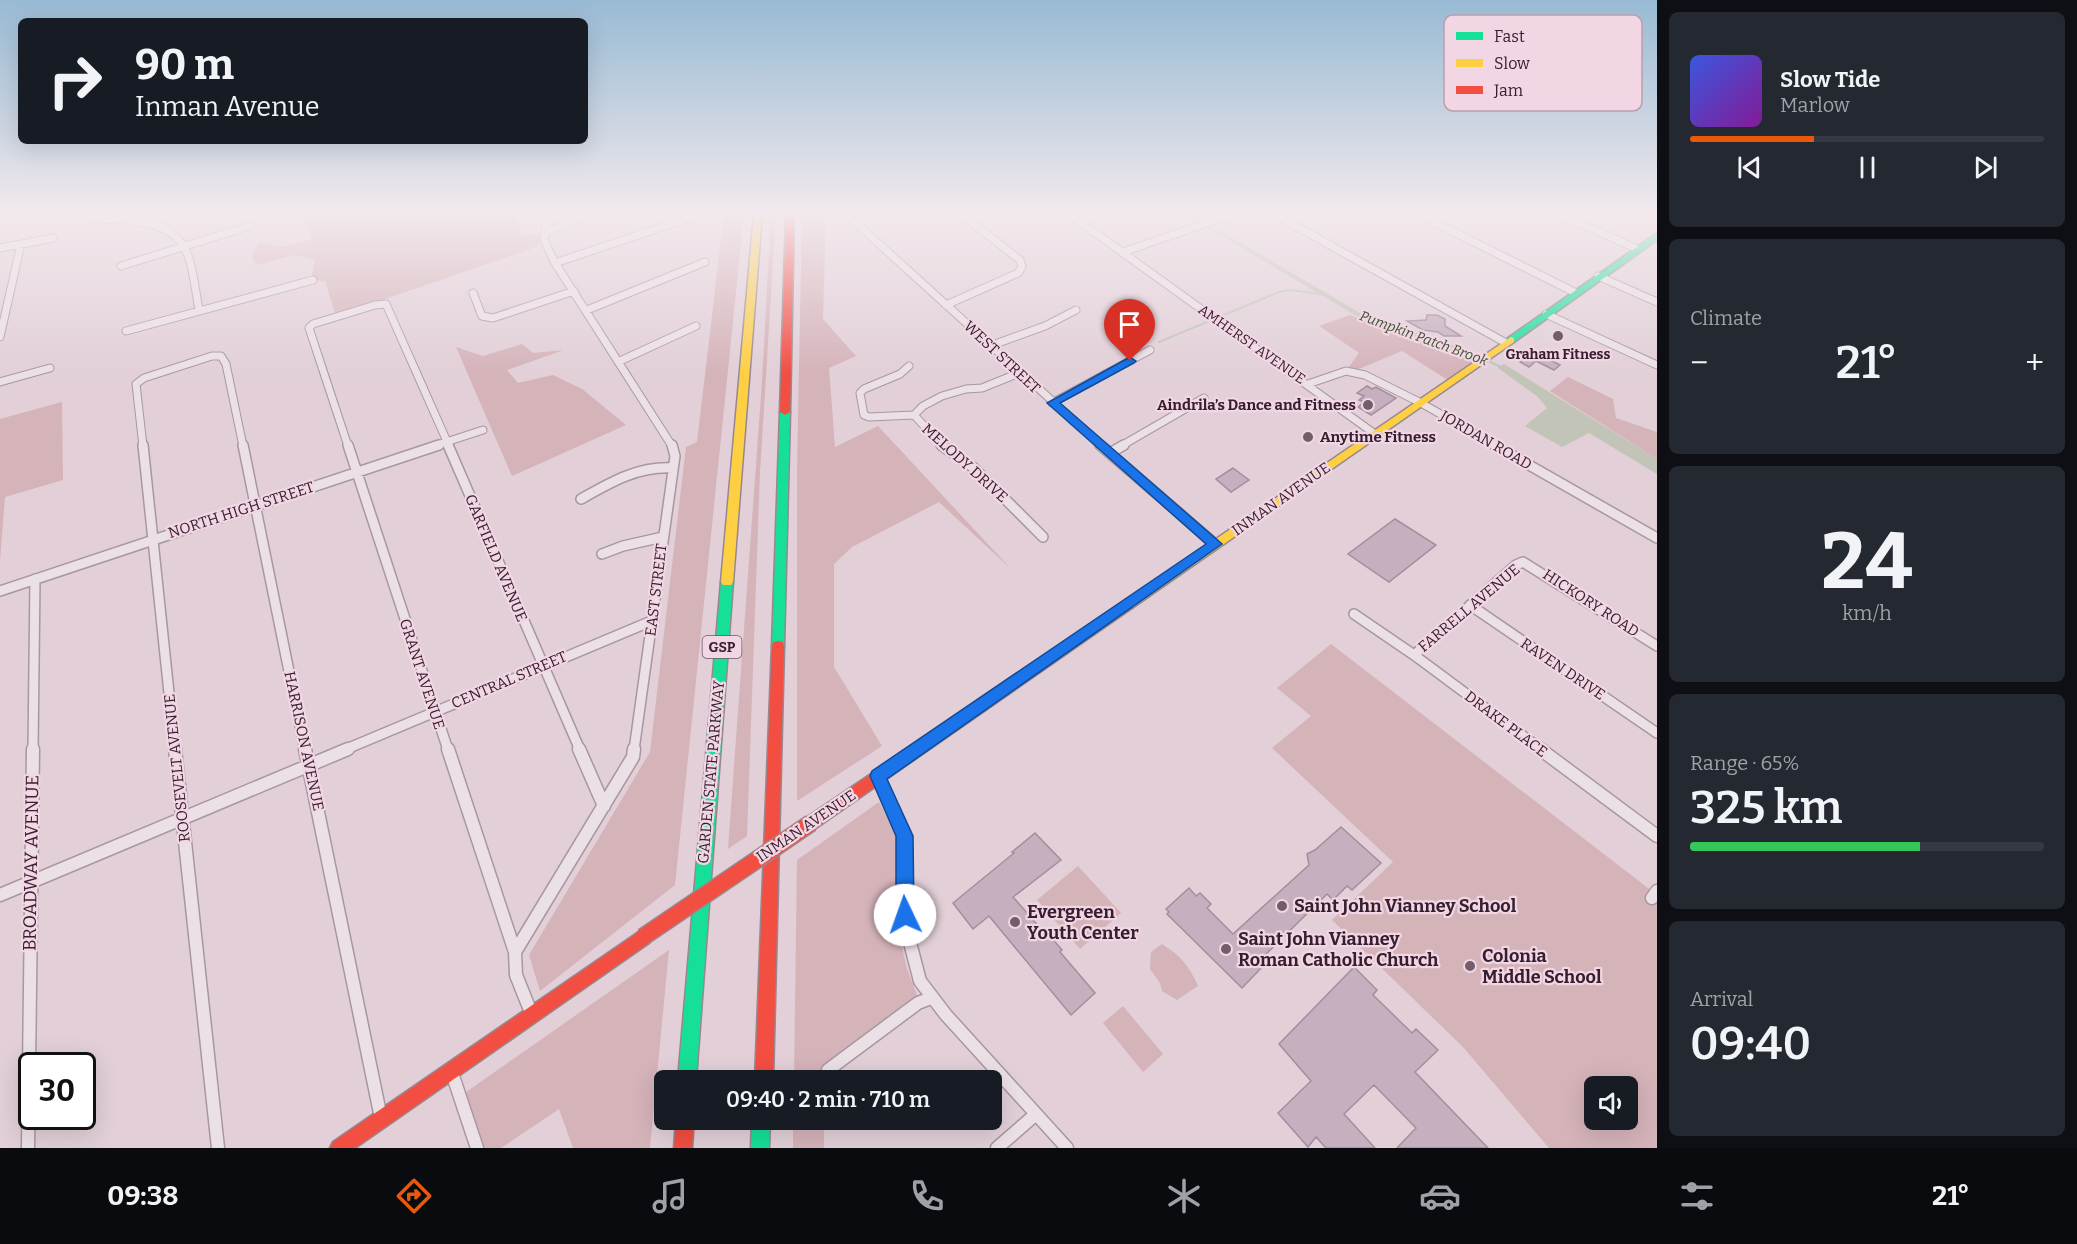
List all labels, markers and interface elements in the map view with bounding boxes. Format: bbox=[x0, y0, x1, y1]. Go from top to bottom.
legend bbox=[1444, 15, 1642, 111]
text: Fast bbox=[1494, 27, 1525, 46]
text: 90 m bbox=[135, 40, 234, 90]
icon: right bbox=[36, 42, 114, 120]
text: Slow bbox=[1494, 54, 1530, 73]
text: Slow Tide bbox=[1780, 66, 1880, 93]
text: Jam bbox=[1493, 81, 1523, 100]
text: Inman Avenue bbox=[135, 91, 320, 123]
text: Marlow bbox=[1780, 93, 1850, 117]
icon: previous bbox=[1733, 151, 1766, 184]
icon: pause bbox=[1851, 151, 1884, 184]
icon: next bbox=[1969, 151, 2002, 184]
pin bbox=[1104, 299, 1155, 361]
street label: AMHERST AVENUE bbox=[1195, 301, 1308, 388]
text: Climate bbox=[1690, 306, 1762, 330]
water label: Pumpkin Patch Brook bbox=[1357, 307, 1491, 370]
icon: arrive bbox=[1113, 308, 1146, 341]
street label: WEST STREET bbox=[960, 317, 1044, 397]
marker: Graham Fitness bbox=[1551, 329, 1565, 343]
text: 21° bbox=[1836, 336, 1898, 390]
text: − bbox=[1690, 343, 1708, 383]
text: + bbox=[2025, 343, 2044, 383]
place label: Graham Fitness bbox=[1506, 346, 1611, 363]
place label: Aindrila’s Dance and Fitness bbox=[1157, 396, 1356, 414]
marker: Aindrila’s Dance and Fitness bbox=[1361, 398, 1375, 412]
street label: JORDAN ROAD bbox=[1436, 406, 1535, 473]
street label: MELODY DRIVE bbox=[918, 420, 1012, 506]
place label: Anytime Fitness bbox=[1320, 428, 1436, 446]
marker: Anytime Fitness bbox=[1301, 430, 1315, 444]
street label: INMAN AVENUE bbox=[1228, 458, 1334, 540]
street label: NORTH HIGH STREET bbox=[166, 478, 317, 542]
street label: GARFIELD AVENUE bbox=[461, 492, 531, 624]
text: 24 bbox=[1821, 515, 1913, 609]
street label: EAST STREET bbox=[641, 542, 671, 637]
street label: FARRELL AVENUE bbox=[1415, 560, 1523, 656]
street label: HICKORY ROAD bbox=[1540, 565, 1642, 641]
text: km/h bbox=[1842, 601, 1892, 625]
street label: GRANT AVENUE bbox=[396, 617, 448, 731]
street label: RAVEN DRIVE bbox=[1517, 634, 1609, 704]
road number: GSP bbox=[702, 636, 742, 658]
street label: CENTRAL STREET bbox=[449, 647, 570, 712]
street label: HARRISON AVENUE bbox=[280, 670, 328, 812]
street label: GARDEN STATE PARKWAY bbox=[694, 679, 728, 864]
street label: DRAKE PLACE bbox=[1461, 687, 1551, 761]
street label: ROOSEVELT AVENUE bbox=[160, 693, 194, 843]
text: Range · 65% bbox=[1690, 751, 1799, 775]
street label: BROADWAY AVENUE bbox=[18, 775, 44, 951]
text: 325 km bbox=[1690, 781, 1842, 835]
street label: INMAN AVENUE bbox=[753, 786, 859, 866]
position arrow bbox=[873, 883, 937, 947]
place label: Saint John Vianney School bbox=[1294, 895, 1517, 917]
marker: Saint John Vianney School bbox=[1275, 899, 1289, 913]
place label: Evergreen Youth Center bbox=[1027, 901, 1139, 944]
marker: Evergreen Youth Center bbox=[1008, 915, 1022, 929]
place label: Saint John Vianney Roman Catholic Church bbox=[1238, 928, 1439, 971]
marker: Saint John Vianney Roman Catholic Church bbox=[1219, 942, 1233, 956]
place label: Colonia Middle School bbox=[1482, 945, 1602, 988]
marker: Colonia Middle School bbox=[1463, 959, 1477, 973]
text: Arrival bbox=[1690, 987, 1753, 1011]
text: 09:40 bbox=[1690, 1017, 1811, 1071]
speed limit sign: 30 bbox=[18, 1052, 96, 1130]
map controls bbox=[1584, 1076, 1638, 1130]
button: sound bbox=[1584, 1076, 1638, 1130]
text: 09:40 · 2 min · 710 m bbox=[726, 1086, 930, 1113]
icon: directions bbox=[393, 1175, 435, 1217]
icon: music bbox=[649, 1175, 691, 1217]
icon: phone bbox=[906, 1175, 948, 1217]
icon: climate bbox=[1163, 1175, 1205, 1217]
icon: car bbox=[1419, 1175, 1461, 1217]
icon: filters bbox=[1676, 1175, 1718, 1217]
text: 09:38 bbox=[107, 1180, 178, 1212]
text: 21° bbox=[1932, 1180, 1970, 1212]

